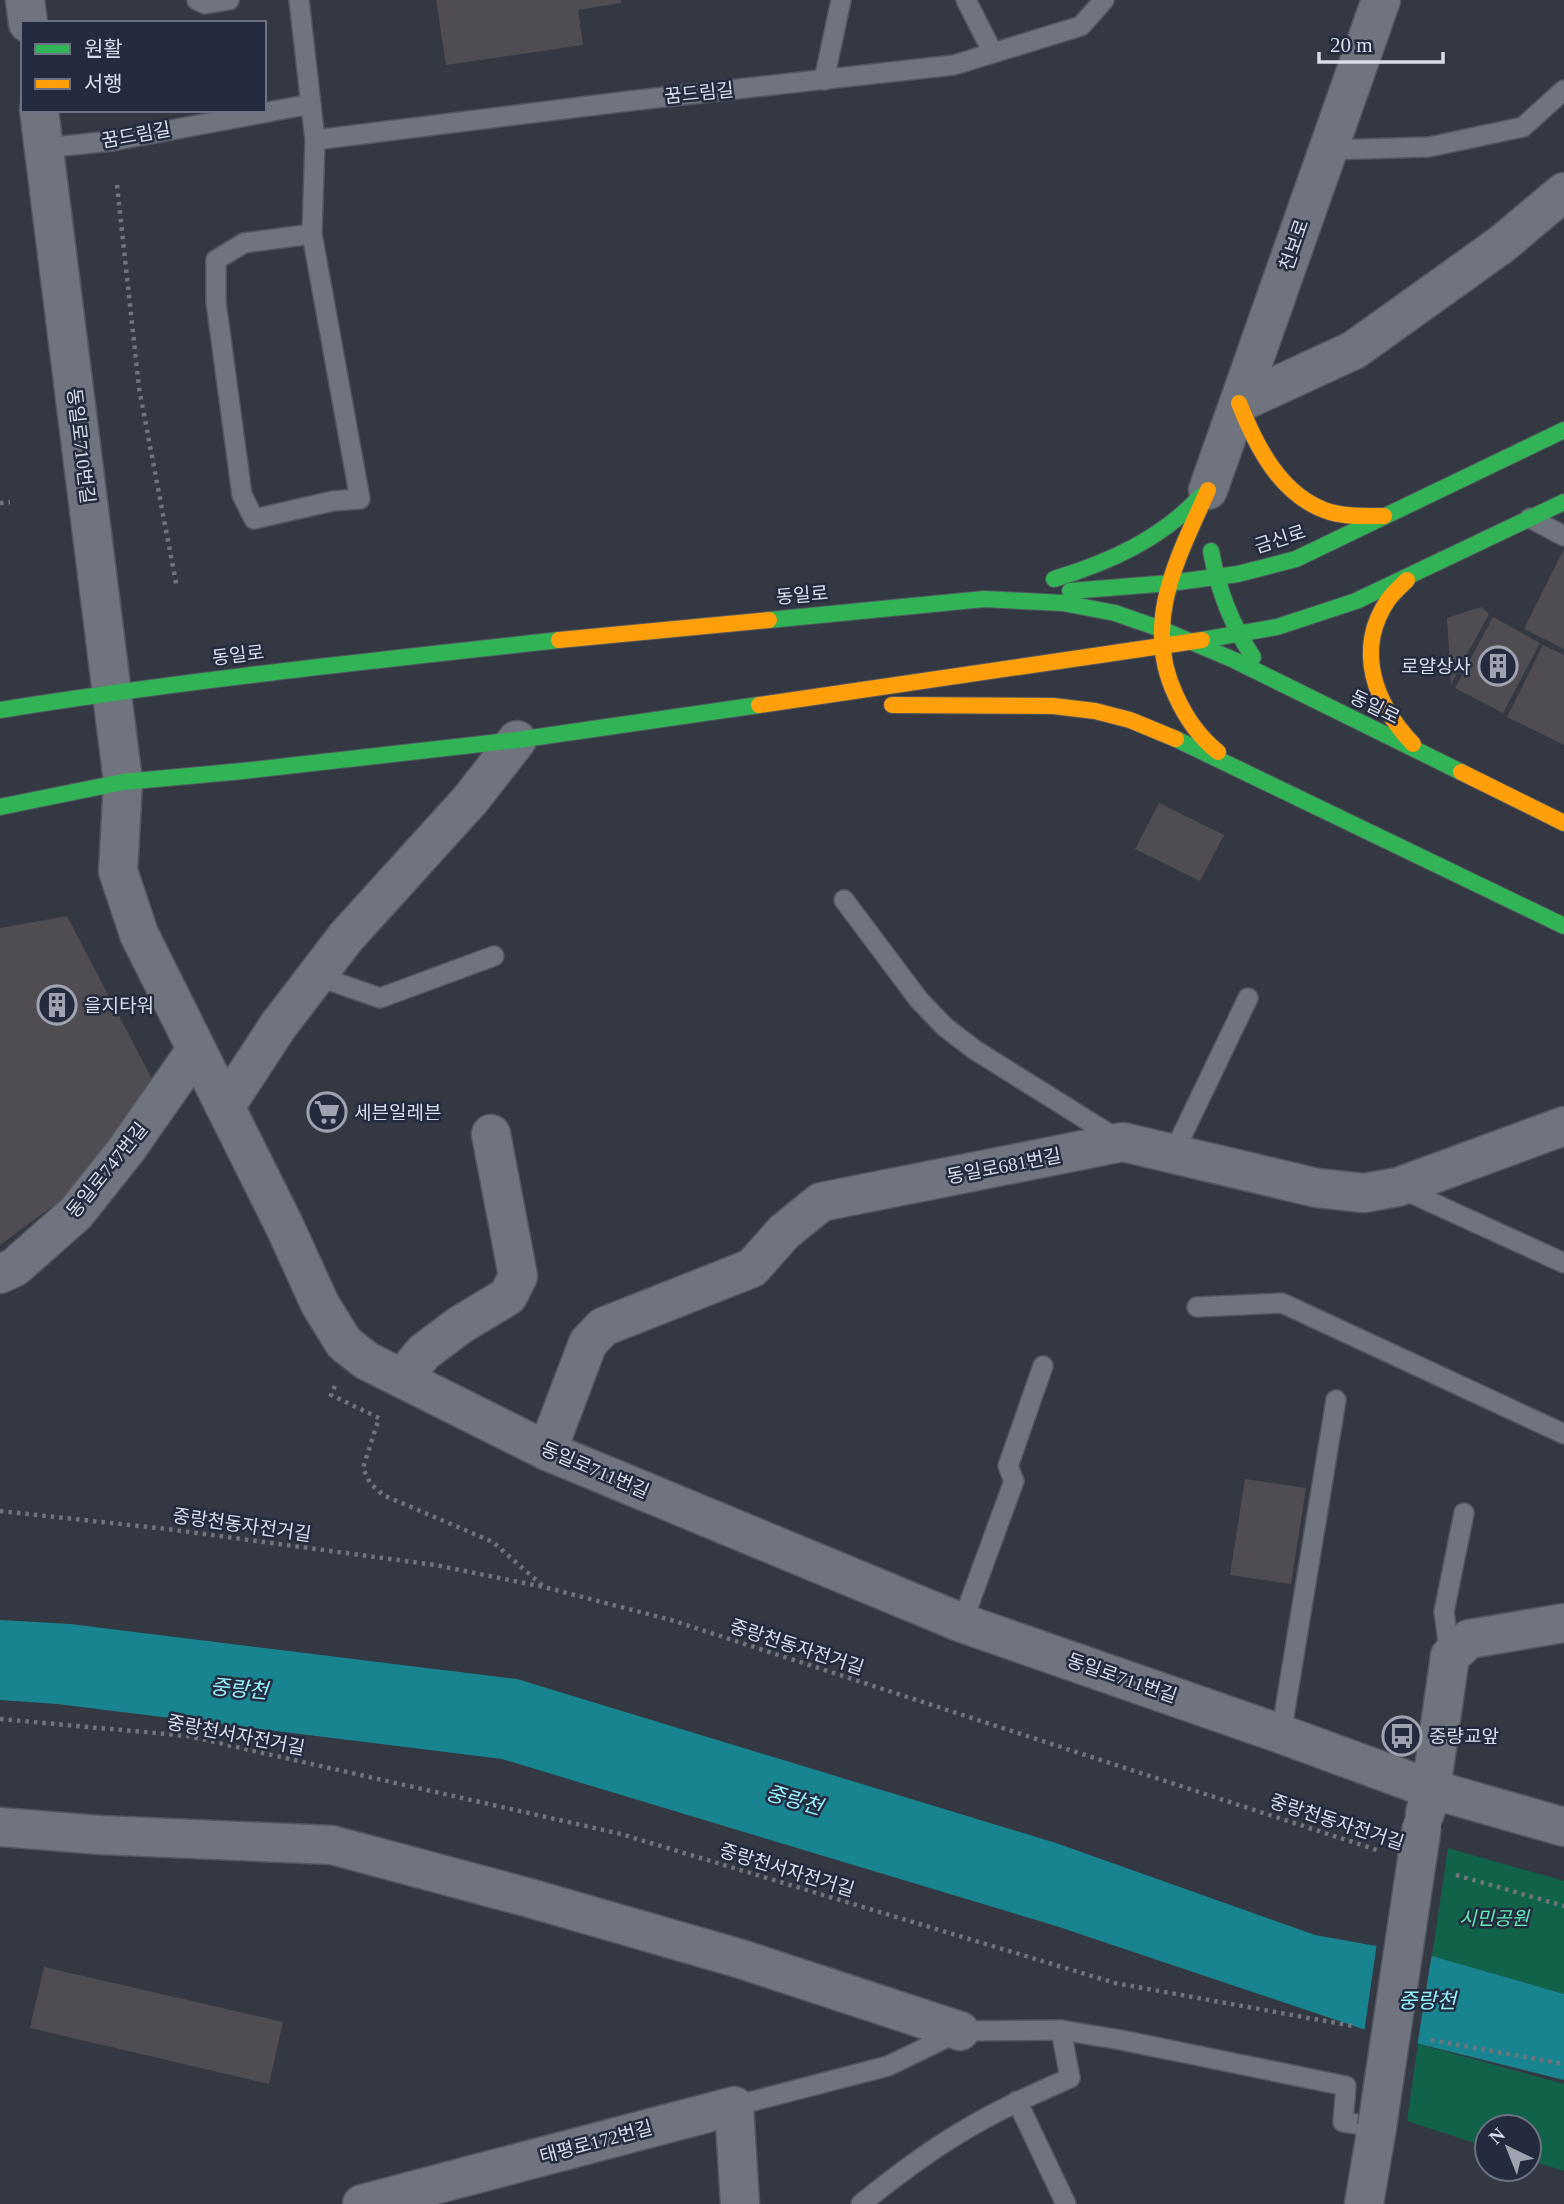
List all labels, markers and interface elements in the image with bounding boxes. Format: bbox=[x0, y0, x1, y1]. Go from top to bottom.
legend bbox=[21, 21, 266, 112]
scale bar bbox=[1319, 21, 1443, 65]
text: 20 m bbox=[1330, 33, 1373, 57]
text: 원활 bbox=[84, 37, 123, 61]
text: 서행 bbox=[84, 72, 123, 96]
street label: 꿈드림길 bbox=[663, 79, 735, 107]
street label: 꿈드림길 bbox=[100, 119, 172, 151]
street label: 천보로 bbox=[1276, 217, 1312, 273]
street label: 동일로710번길 bbox=[64, 387, 98, 505]
street label: 금신로 bbox=[1252, 521, 1308, 557]
street label: 동일로 bbox=[775, 582, 829, 608]
street label: 동일로 bbox=[211, 641, 265, 669]
building icon: 로얄상사 bbox=[1477, 645, 1519, 687]
place label: 로얄상사 bbox=[1401, 656, 1471, 677]
street label: 동일로 bbox=[1347, 686, 1403, 728]
building icon: 을지타워 bbox=[36, 984, 78, 1026]
place label: 을지타워 bbox=[84, 995, 154, 1016]
supermarket icon: 세븐일레븐 bbox=[306, 1091, 348, 1133]
place label: 세븐일레븐 bbox=[354, 1102, 441, 1123]
street label: 동일로747번길 bbox=[62, 1118, 152, 1222]
street label: 동일로681번길 bbox=[945, 1145, 1063, 1187]
street label: 동일로711번길 bbox=[538, 1438, 652, 1502]
street label: 중랑천동자전거길 bbox=[171, 1505, 313, 1545]
street label: 중랑천동자전거길 bbox=[727, 1615, 867, 1679]
street label: 동일로711번길 bbox=[1064, 1649, 1180, 1707]
water label: 중랑천 bbox=[209, 1675, 272, 1704]
street label: 중랑천서자전거길 bbox=[165, 1711, 307, 1759]
bus stop icon: 중량교앞 bbox=[1381, 1715, 1423, 1757]
place label: 중량교앞 bbox=[1429, 1726, 1499, 1747]
water label: 중랑천 bbox=[763, 1780, 828, 1820]
street label: 중랑천동자전거길 bbox=[1267, 1790, 1407, 1854]
street label: 중랑천서자전거길 bbox=[717, 1840, 857, 1900]
park label: 시민공원 bbox=[1459, 1908, 1530, 1929]
water label: 중랑천 bbox=[1398, 1989, 1459, 2013]
north arrow bbox=[1473, 2113, 1543, 2183]
street label: 태평로172번길 bbox=[537, 2117, 655, 2167]
text: N bbox=[1485, 2123, 1509, 2148]

